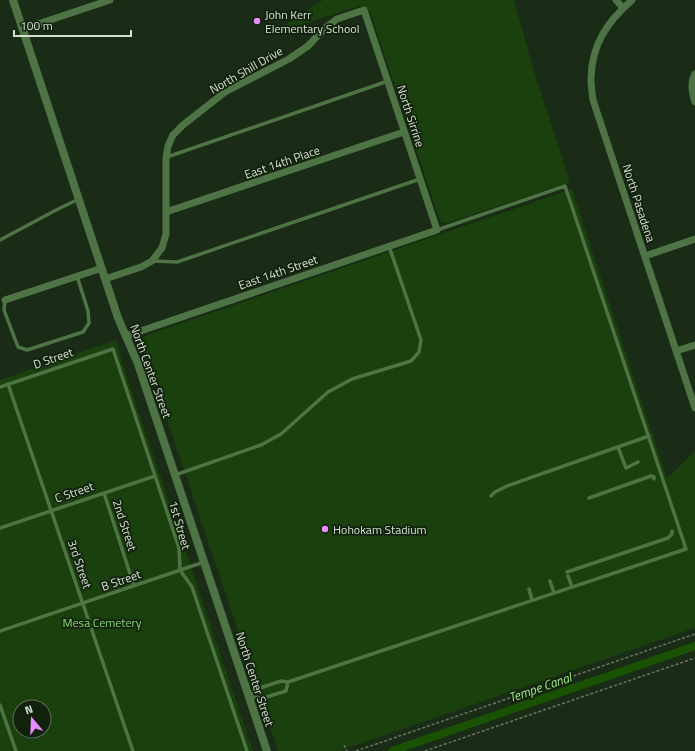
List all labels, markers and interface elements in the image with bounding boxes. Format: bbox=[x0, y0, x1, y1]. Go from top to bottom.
place label: John Kerr Elementary School bbox=[265, 5, 359, 38]
scale bar bbox=[14, 12, 131, 38]
text: 100 m bbox=[20, 16, 53, 35]
marker: John Kerr Elementary School bbox=[252, 16, 262, 26]
street label: North Shill Drive bbox=[206, 41, 286, 99]
street label: North Sirrine bbox=[392, 82, 430, 150]
street label: East 14th Place bbox=[242, 140, 322, 184]
street label: North Pasadena bbox=[617, 161, 661, 245]
street label: East 14th Street bbox=[236, 249, 321, 294]
street label: North Center Street bbox=[125, 321, 177, 421]
street label: D Street bbox=[30, 342, 76, 374]
street label: C Street bbox=[52, 476, 97, 508]
street label: 2nd Street bbox=[108, 497, 142, 554]
street label: 1st Street bbox=[164, 498, 196, 552]
place label: Hohokam Stadium bbox=[333, 520, 427, 539]
marker: Hohokam Stadium bbox=[320, 524, 330, 534]
street label: 3rd Street bbox=[63, 537, 97, 592]
street label: B Street bbox=[99, 564, 144, 596]
park label: Mesa Cemetery bbox=[62, 613, 142, 632]
street label: North Center Street bbox=[231, 629, 280, 730]
water label: Tempe Canal bbox=[506, 666, 576, 707]
north arrow bbox=[12, 699, 52, 739]
text: N bbox=[23, 701, 35, 718]

